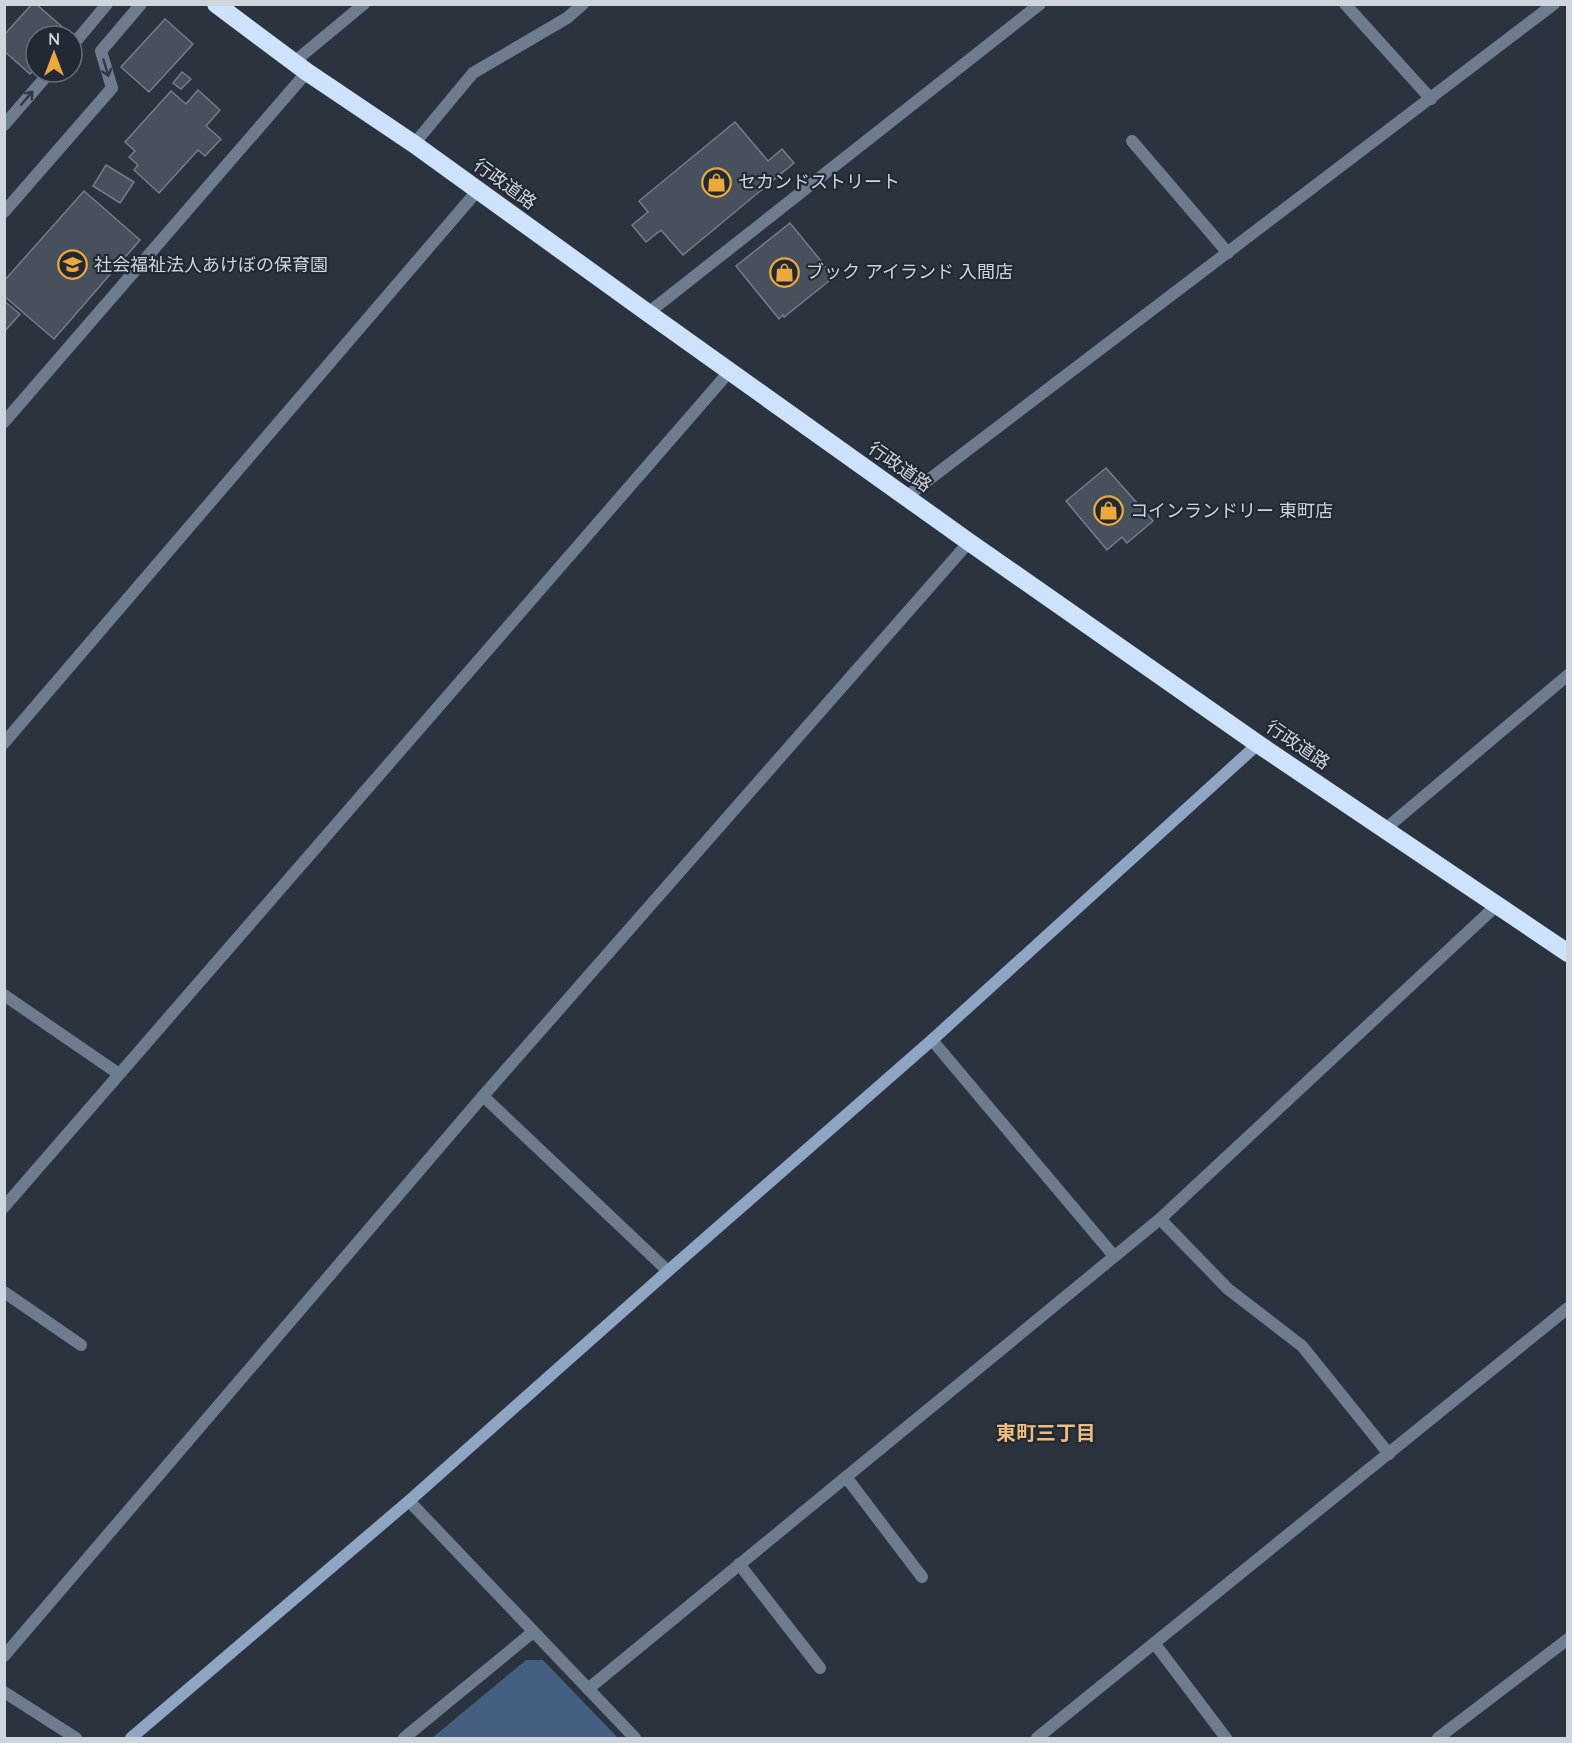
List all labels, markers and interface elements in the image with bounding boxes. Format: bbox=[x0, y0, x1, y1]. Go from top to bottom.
north arrow bbox=[24, 24, 84, 84]
text: N bbox=[48, 29, 60, 49]
one-way arrow bbox=[101, 58, 112, 77]
one-way arrow bbox=[20, 91, 34, 106]
street label: 行政道路 bbox=[469, 153, 541, 214]
shop icon: セカンドストリート bbox=[701, 166, 733, 198]
place label: セカンドストリート bbox=[738, 170, 900, 193]
school or university icon: 社会福祉法人あけぼの保育園 bbox=[57, 249, 89, 281]
place label: 社会福祉法人あけぼの保育園 bbox=[94, 253, 328, 276]
shop icon: ブック アイランド 入間店 bbox=[769, 256, 801, 288]
place label: ブック アイランド 入間店 bbox=[806, 260, 1013, 283]
street label: 行政道路 bbox=[864, 437, 936, 497]
shop icon: コインランドリー 東町店 bbox=[1093, 495, 1125, 527]
place label: コインランドリー 東町店 bbox=[1130, 499, 1333, 522]
street label: 行政道路 bbox=[1262, 715, 1335, 774]
district label: 東町三丁目 bbox=[996, 1420, 1096, 1445]

